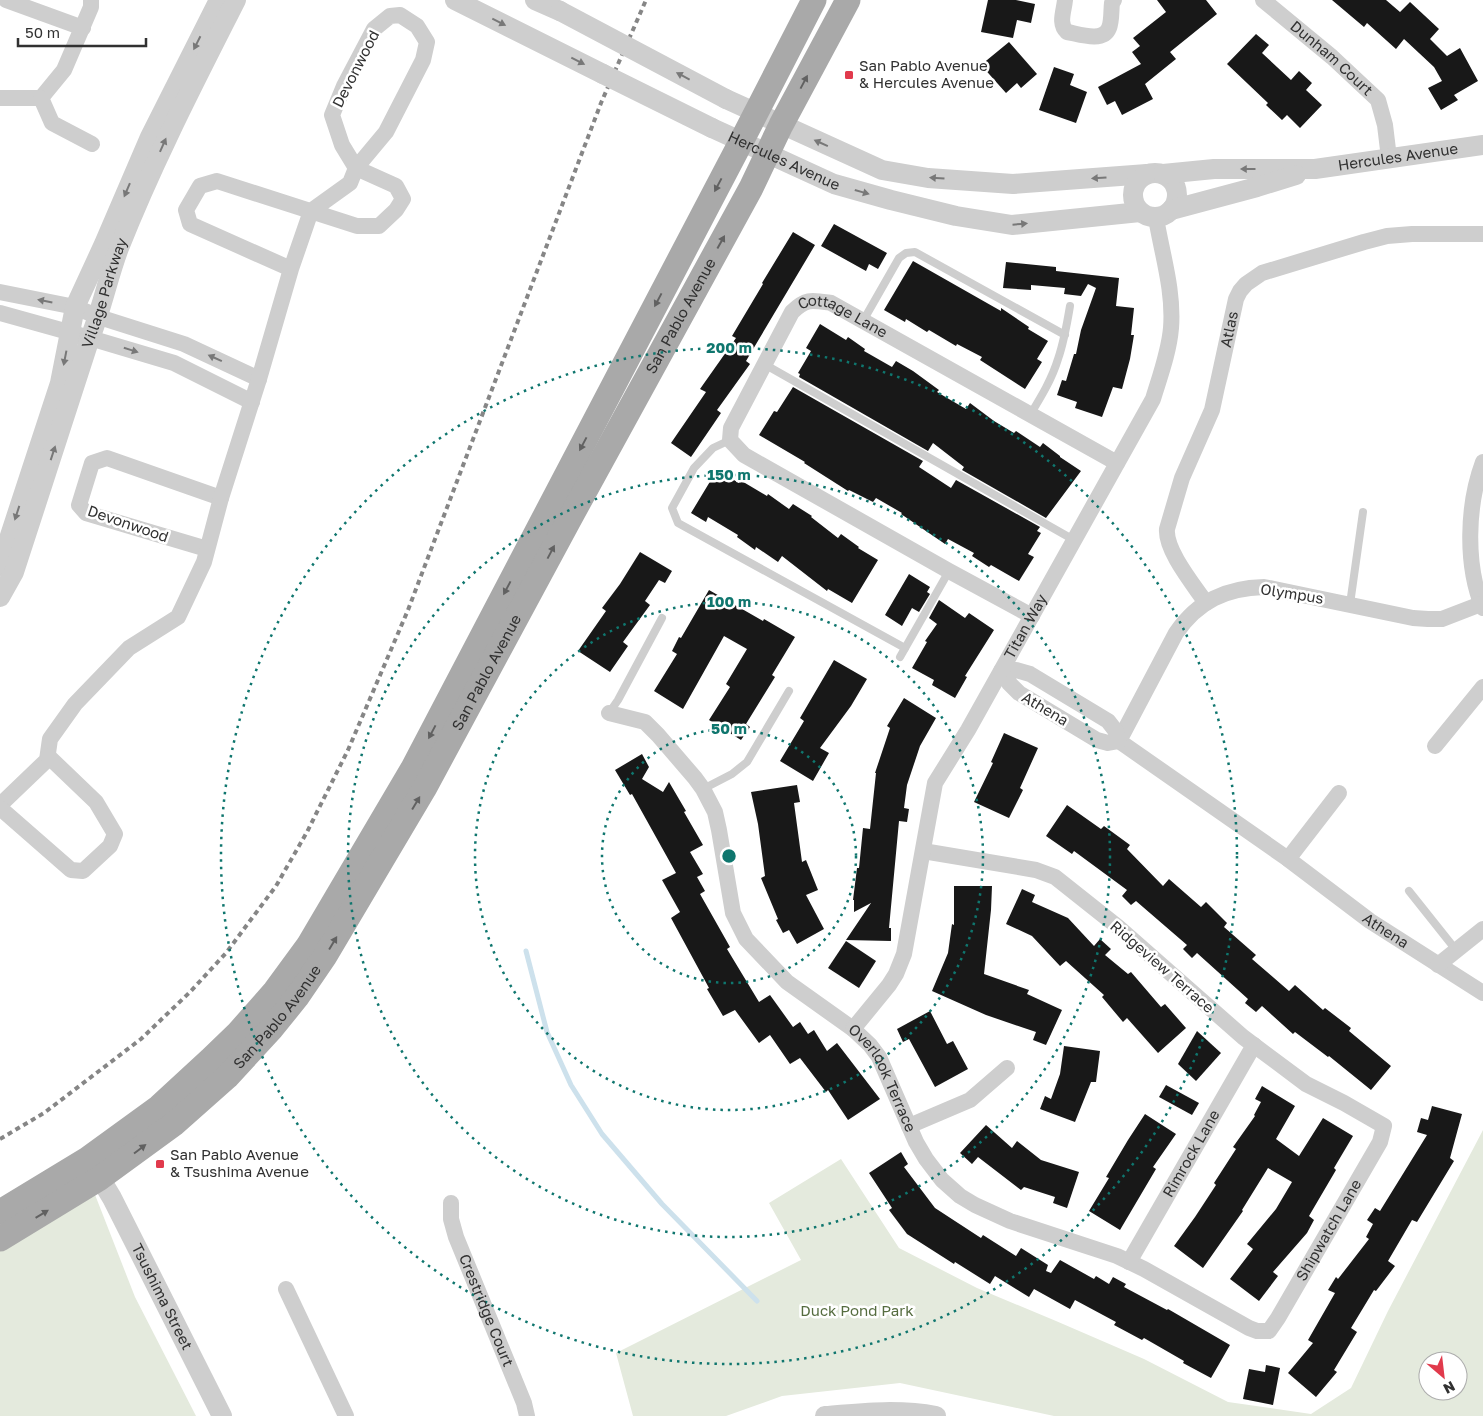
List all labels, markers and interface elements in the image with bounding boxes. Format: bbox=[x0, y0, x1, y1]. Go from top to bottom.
scale bar bbox=[18, 15, 145, 47]
street label: Dunham Court bbox=[1287, 16, 1377, 99]
one-way arrow bbox=[492, 18, 506, 26]
text: 50 m bbox=[25, 23, 60, 41]
street label: Devonwood bbox=[328, 27, 382, 110]
one-way arrow bbox=[193, 36, 201, 51]
place label: San Pablo Avenue & Hercules Avenue bbox=[859, 56, 994, 91]
one-way arrow bbox=[571, 58, 585, 66]
marker: San Pablo Avenue & Hercules Avenue bbox=[843, 69, 855, 81]
one-way arrow bbox=[676, 72, 689, 81]
one-way arrow bbox=[800, 74, 808, 89]
street label: Hercules Avenue bbox=[725, 127, 842, 193]
one-way arrow bbox=[160, 138, 168, 152]
one-way arrow bbox=[814, 138, 828, 146]
street label: Hercules Avenue bbox=[1337, 139, 1459, 174]
one-way arrow bbox=[1240, 165, 1256, 173]
one-way arrow bbox=[928, 174, 944, 182]
one-way arrow bbox=[1090, 174, 1106, 182]
one-way arrow bbox=[714, 178, 723, 191]
one-way arrow bbox=[123, 183, 131, 197]
one-way arrow bbox=[854, 188, 869, 196]
one-way arrow bbox=[1013, 220, 1029, 228]
street label: Village Parkway bbox=[77, 234, 130, 350]
one-way arrow bbox=[717, 235, 725, 249]
street label: San Pablo Avenue bbox=[641, 254, 719, 376]
street label: Cottage Lane bbox=[794, 291, 891, 341]
one-way arrow bbox=[654, 293, 662, 307]
one-way arrow bbox=[37, 297, 52, 305]
street label: Atlas bbox=[1216, 309, 1241, 349]
text: 200 m bbox=[706, 338, 752, 356]
one-way arrow bbox=[124, 347, 139, 355]
one-way arrow bbox=[60, 350, 68, 366]
one-way arrow bbox=[208, 354, 222, 362]
one-way arrow bbox=[579, 437, 587, 451]
one-way arrow bbox=[49, 445, 57, 460]
text: 150 m bbox=[707, 465, 751, 483]
street label: Devonwood bbox=[86, 501, 171, 545]
one-way arrow bbox=[13, 506, 21, 521]
one-way arrow bbox=[547, 545, 555, 560]
street label: Olympus bbox=[1259, 579, 1325, 607]
one-way arrow bbox=[503, 581, 511, 595]
street label: Titan Way bbox=[1000, 590, 1050, 662]
text: 100 m bbox=[707, 592, 751, 610]
street label: San Pablo Avenue bbox=[447, 611, 525, 733]
street label: Athena bbox=[1019, 687, 1072, 729]
text: 50 m bbox=[711, 719, 747, 737]
one-way arrow bbox=[428, 724, 436, 739]
one-way arrow bbox=[411, 797, 420, 810]
centre of rings bbox=[720, 847, 738, 865]
street label: Athena bbox=[1359, 909, 1412, 951]
street label: Ridgeview Terrace bbox=[1107, 916, 1218, 1016]
one-way arrow bbox=[328, 936, 337, 949]
street label: San Pablo Avenue bbox=[229, 961, 324, 1072]
street label: Overlook Terrace bbox=[845, 1020, 921, 1135]
street label: Rimrock Lane bbox=[1158, 1106, 1223, 1200]
one-way arrow bbox=[133, 1144, 146, 1155]
place label: San Pablo Avenue & Tsushima Avenue bbox=[170, 1145, 309, 1180]
marker: San Pablo Avenue & Tsushima Avenue bbox=[154, 1158, 166, 1170]
street label: Shipwatch Lane bbox=[1292, 1175, 1365, 1284]
one-way arrow bbox=[35, 1209, 48, 1219]
street label: Tsushima Street bbox=[128, 1240, 197, 1352]
street label: Crestridge Court bbox=[456, 1251, 518, 1369]
park label: Duck Pond Park bbox=[800, 1301, 914, 1319]
north arrow bbox=[1418, 1351, 1468, 1401]
text: N bbox=[1441, 1378, 1458, 1398]

